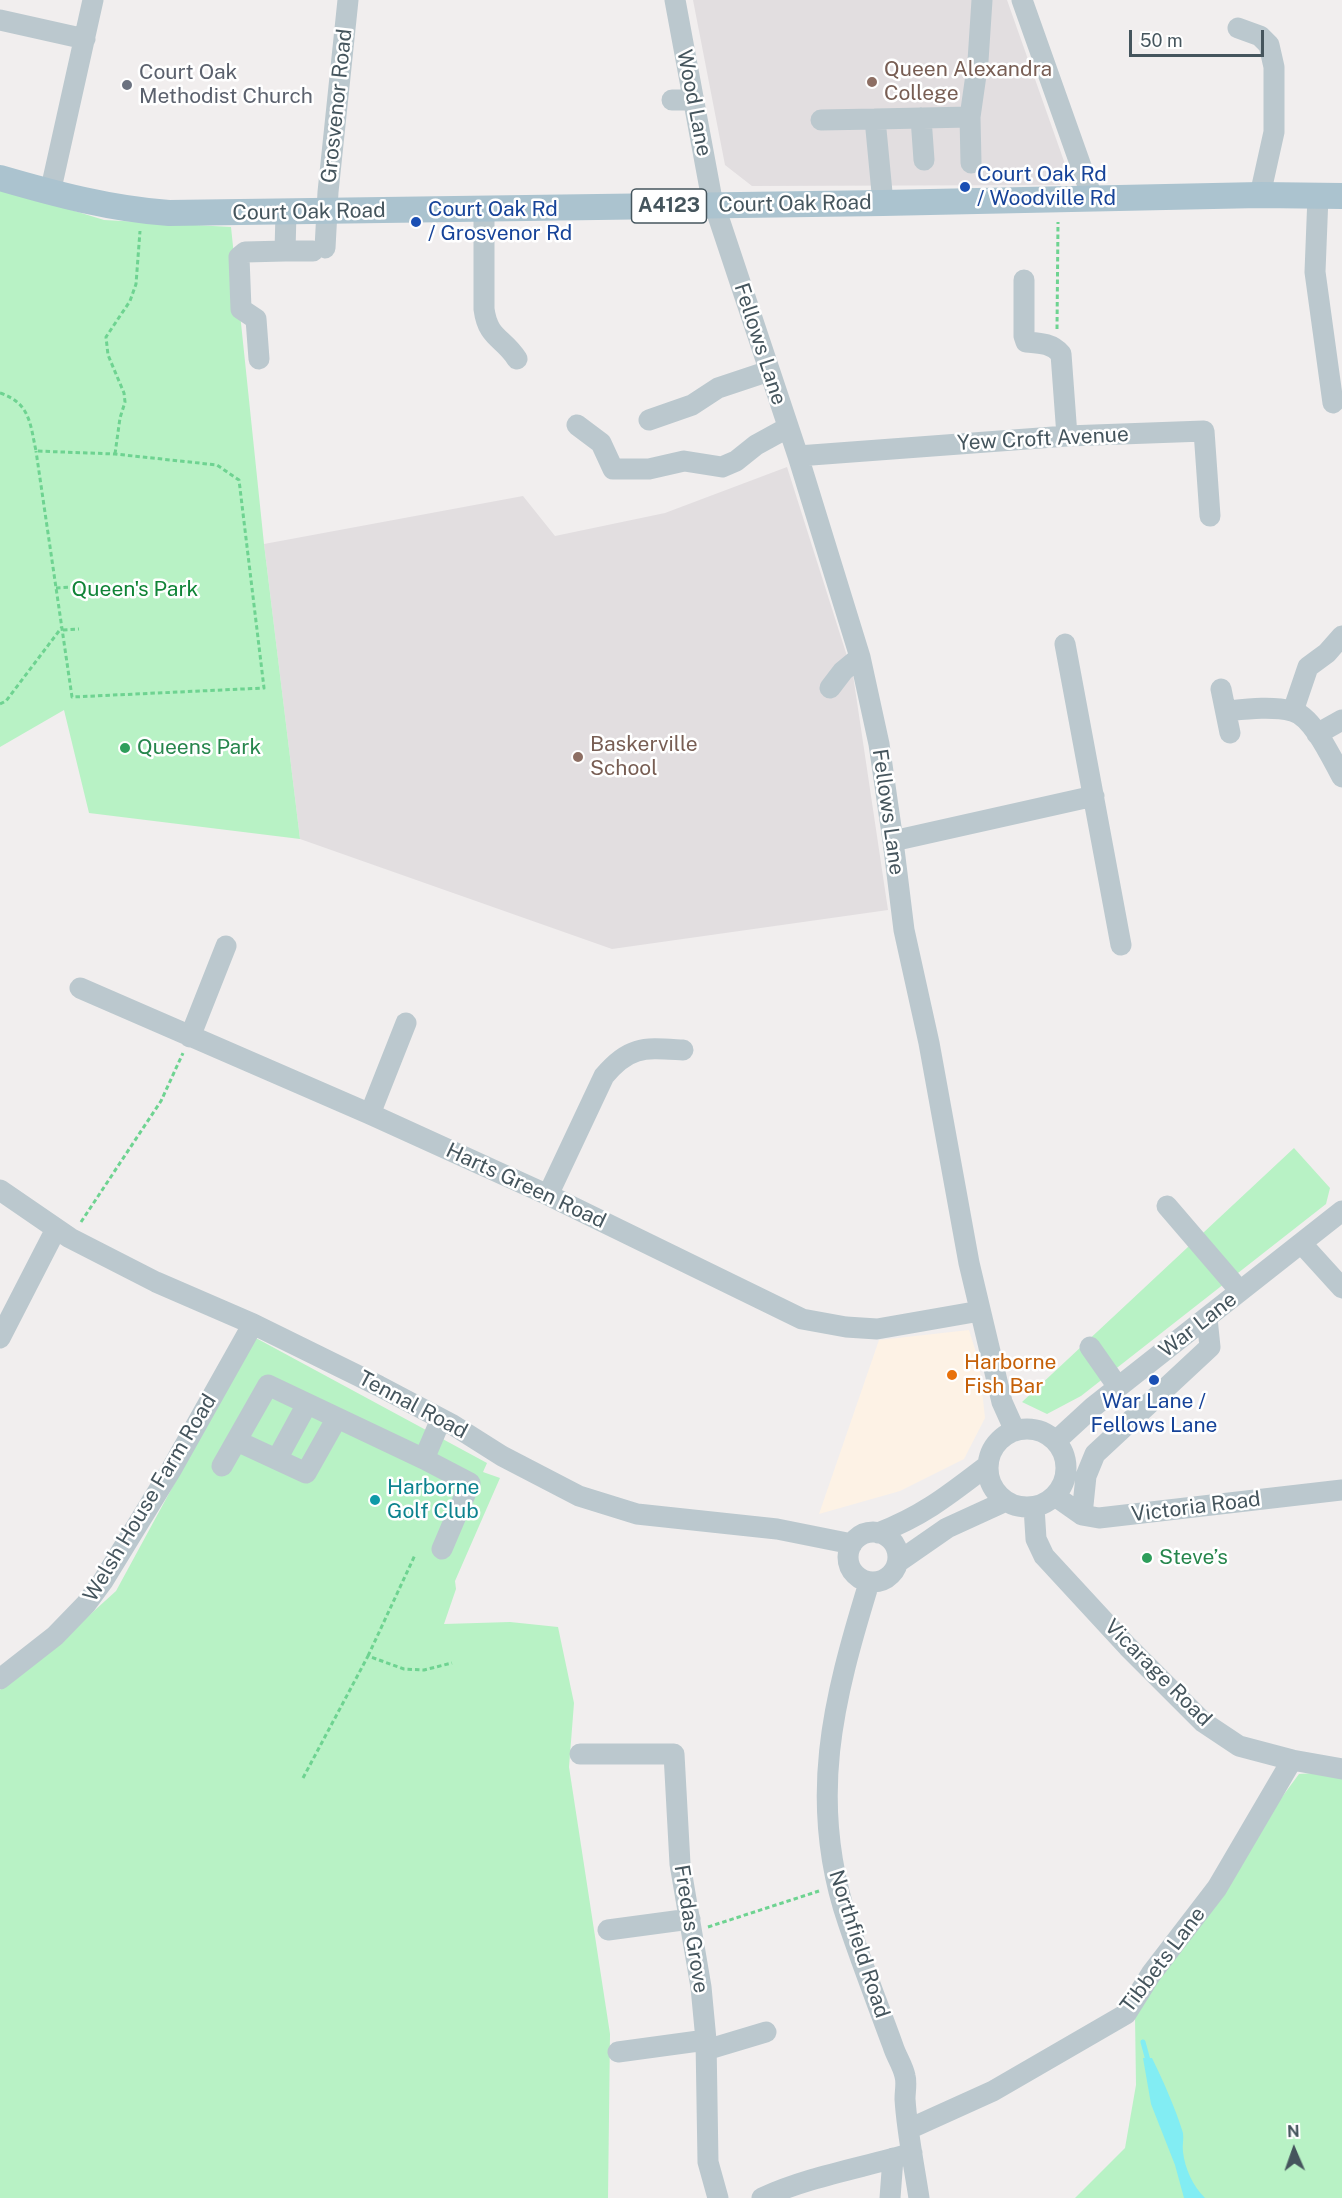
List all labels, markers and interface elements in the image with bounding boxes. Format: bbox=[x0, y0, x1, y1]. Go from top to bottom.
scale bar bbox=[1132, 18, 1267, 56]
street label: Grosvenor Road bbox=[316, 28, 358, 184]
text: 50 m bbox=[1140, 30, 1183, 51]
street label: Wood Lane bbox=[671, 48, 717, 158]
place label: Queen Alexandra College bbox=[884, 57, 1052, 107]
place label: Court Oak Methodist Church bbox=[139, 60, 313, 110]
marker: Queen Alexandra College bbox=[865, 75, 879, 89]
marker: Court Oak Methodist Church bbox=[120, 78, 134, 92]
place label: Court Oak Rd / Woodville Rd bbox=[977, 162, 1116, 212]
marker: Court Oak Rd / Woodville Rd bbox=[958, 180, 972, 194]
road number: A4123 bbox=[632, 189, 706, 223]
street label: Court Oak Road bbox=[718, 190, 872, 218]
place label: Court Oak Rd / Grosvenor Rd bbox=[428, 197, 572, 247]
street label: Court Oak Road bbox=[232, 198, 386, 226]
marker: Court Oak Rd / Grosvenor Rd bbox=[409, 215, 423, 229]
street label: Fellows Lane bbox=[728, 280, 792, 408]
street label: Yew Croft Avenue bbox=[957, 422, 1129, 456]
park label: Queen's Park bbox=[72, 577, 198, 603]
place label: Baskerville School bbox=[590, 732, 698, 782]
place label: Queens Park bbox=[137, 735, 261, 761]
marker: Queens Park bbox=[118, 741, 132, 755]
street label: Fellows Lane bbox=[867, 747, 909, 877]
marker: Baskerville School bbox=[571, 750, 585, 764]
street label: Harts Green Road bbox=[442, 1138, 610, 1234]
street label: War Lane bbox=[1154, 1287, 1242, 1363]
place label: Harborne Fish Bar bbox=[964, 1350, 1056, 1400]
street label: Tennal Road bbox=[354, 1366, 472, 1444]
marker: Harborne Fish Bar bbox=[945, 1368, 959, 1382]
marker: War Lane / Fellows Lane bbox=[1147, 1373, 1161, 1387]
place label: War Lane / Fellows Lane bbox=[1091, 1389, 1217, 1439]
street label: Welsh House Farm Road bbox=[78, 1390, 222, 1606]
place label: Harborne Golf Club bbox=[387, 1475, 479, 1525]
street label: Victoria Road bbox=[1130, 1487, 1262, 1527]
marker: Harborne Golf Club bbox=[368, 1493, 382, 1507]
place label: Steve’s bbox=[1159, 1545, 1228, 1571]
marker: Steve’s bbox=[1140, 1551, 1154, 1565]
street label: Vicarage Road bbox=[1099, 1614, 1217, 1732]
street label: Fredas Grove bbox=[668, 1863, 714, 1995]
street label: Northfield Road bbox=[823, 1867, 895, 2021]
street label: Tibbets Lane bbox=[1115, 1902, 1211, 2018]
north arrow bbox=[1264, 2120, 1324, 2180]
text: N bbox=[1287, 2122, 1300, 2141]

